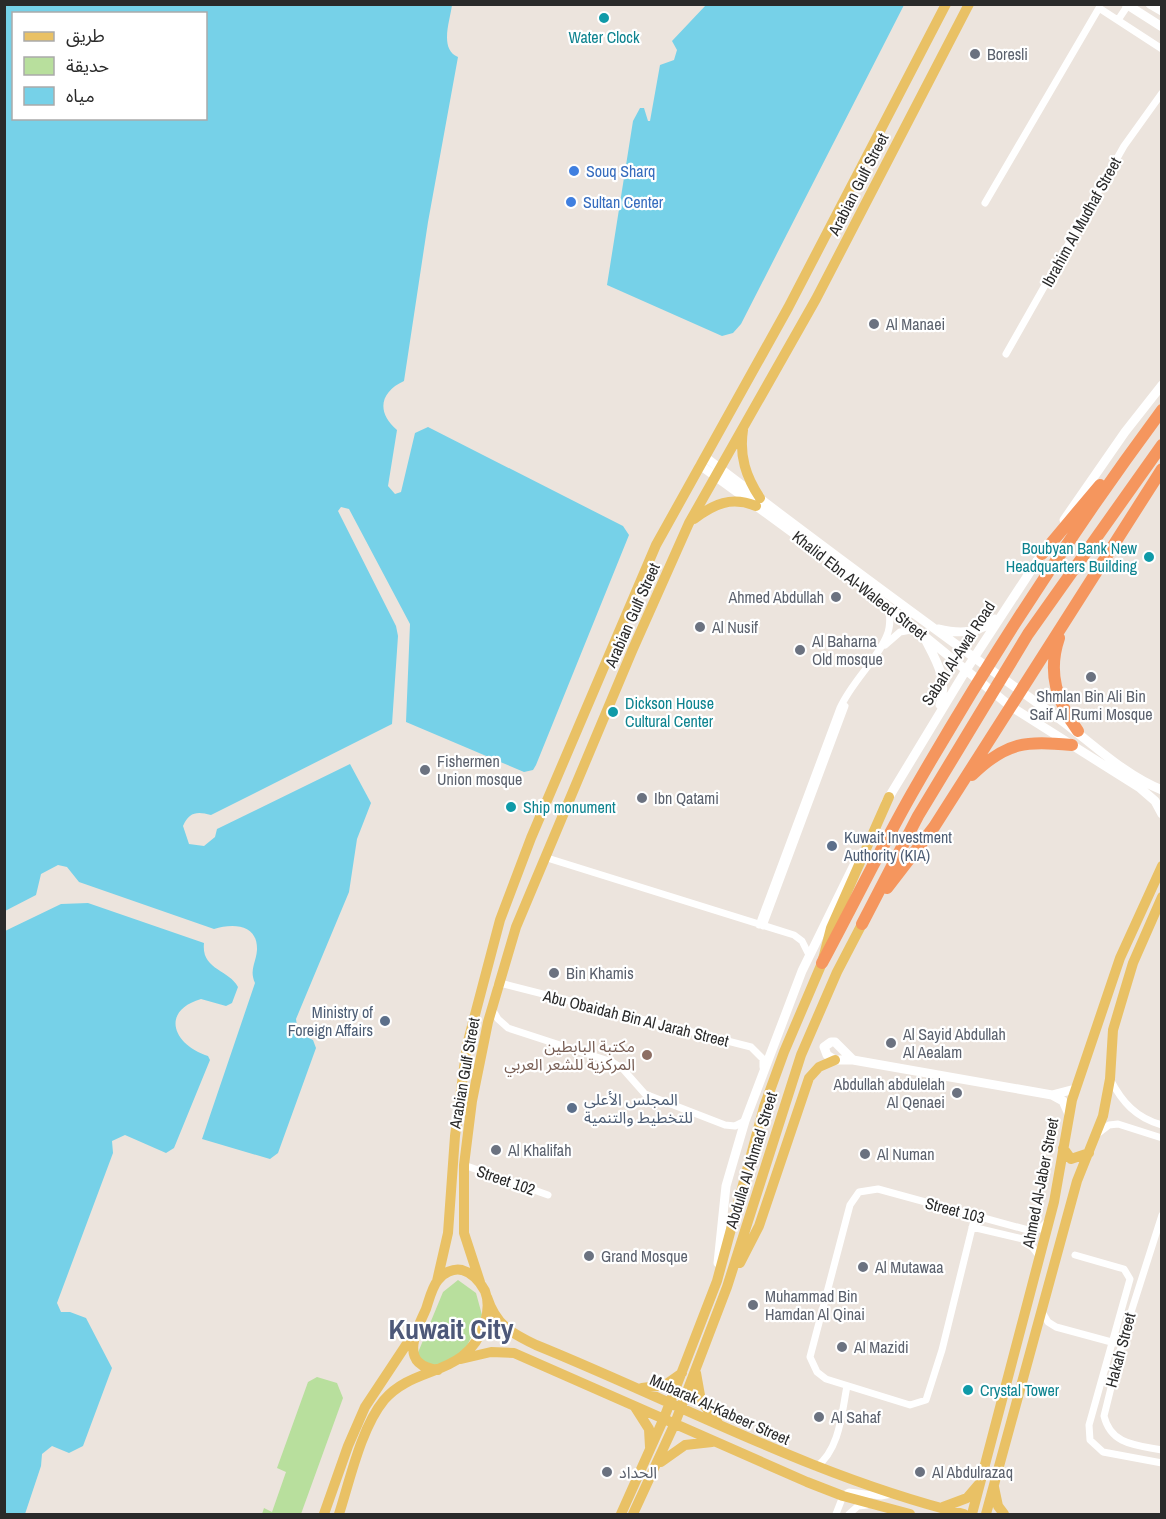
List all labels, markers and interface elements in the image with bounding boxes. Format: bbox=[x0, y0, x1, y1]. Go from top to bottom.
marker: Water Clock bbox=[597, 11, 611, 25]
legend bbox=[12, 12, 207, 120]
text: طريق bbox=[66, 23, 105, 48]
place label: Water Clock bbox=[569, 26, 640, 48]
place label: Boresli bbox=[987, 43, 1028, 65]
marker: Boresli bbox=[968, 47, 982, 61]
text: حديقة bbox=[66, 53, 109, 78]
text: مياه bbox=[66, 83, 95, 108]
street label: Arabian Gulf Street bbox=[822, 129, 893, 240]
street label: Ibrahim Al Mudhaf Street bbox=[1036, 153, 1126, 291]
place label: Souq Sharq bbox=[586, 160, 655, 182]
marker: Souq Sharq bbox=[567, 164, 581, 178]
place label: Sultan Center bbox=[583, 191, 664, 213]
marker: Sultan Center bbox=[564, 195, 578, 209]
place label: Al Manaei bbox=[885, 313, 945, 335]
marker: Al Manaei bbox=[867, 317, 881, 331]
street label: Khalid Ebn Al-Waleed Street bbox=[788, 525, 932, 645]
place label: Boubyan Bank New Headquarters Building bbox=[1006, 537, 1138, 577]
marker: Boubyan Bank New Headquarters Building bbox=[1142, 550, 1156, 564]
street label: Arabian Gulf Street bbox=[599, 559, 665, 672]
place label: Ahmed Abdullah bbox=[727, 586, 824, 608]
marker: Ahmed Abdullah bbox=[829, 590, 843, 604]
street label: Sabah Al-Awal Road bbox=[916, 597, 1000, 709]
place label: Al Nusif bbox=[711, 616, 758, 638]
marker: Al Nusif bbox=[693, 620, 707, 634]
place label: Al Baharna Old mosque bbox=[811, 630, 883, 670]
marker: Al Baharna Old mosque bbox=[793, 643, 807, 657]
marker: Shmlan Bin Ali Bin Saif Al Rumi Mosque bbox=[1084, 670, 1098, 684]
place label: Shmlan Bin Ali Bin Saif Al Rumi Mosque bbox=[1029, 685, 1153, 725]
place label: Dickson House Cultural Center bbox=[625, 692, 714, 732]
marker: Dickson House Cultural Center bbox=[606, 705, 620, 719]
place label: Fishermen Union mosque bbox=[437, 750, 522, 790]
marker: Fishermen Union mosque bbox=[418, 763, 432, 777]
place label: Ibn Qatami bbox=[654, 787, 719, 809]
marker: Ibn Qatami bbox=[635, 791, 649, 805]
place label: Ship monument bbox=[523, 796, 616, 818]
marker: Ship monument bbox=[504, 800, 518, 814]
place label: Kuwait Investment Authority (KIA) bbox=[843, 826, 952, 866]
marker: Kuwait Investment Authority (KIA) bbox=[825, 839, 839, 853]
place label: Bin Khamis bbox=[566, 962, 634, 984]
marker: Bin Khamis bbox=[547, 966, 561, 980]
street label: Abu Obaidah Bin Al Jarah Street bbox=[540, 984, 731, 1052]
place label: Ministry of Foreign Affairs bbox=[288, 1001, 373, 1041]
marker: Ministry of Foreign Affairs bbox=[378, 1014, 392, 1028]
street label: Arabian Gulf Street bbox=[443, 1015, 485, 1131]
place label: Al Sayid Abdullah Al Aealam bbox=[902, 1023, 1006, 1063]
place label: مكتبة البابطين المركزية للشعر العربي bbox=[504, 1035, 635, 1077]
marker: Al Sayid Abdullah Al Aealam bbox=[884, 1036, 898, 1050]
marker: مكتبة البابطين المركزية للشعر العربي bbox=[640, 1048, 654, 1062]
place label: Abdullah abdulelah Al Qenaei bbox=[832, 1073, 945, 1113]
marker: Abdullah abdulelah Al Qenaei bbox=[950, 1086, 964, 1100]
place label: المجلس الأعلى للتخطيط والتنمية bbox=[584, 1088, 693, 1128]
street label: Abdulla Al Ahmad Street bbox=[720, 1089, 782, 1232]
marker: المجلس الأعلى للتخطيط والتنمية bbox=[565, 1101, 579, 1115]
street label: Ahmed Al-Jaber Street bbox=[1016, 1116, 1063, 1251]
place label: Al Khalifah bbox=[507, 1139, 571, 1161]
marker: Al Khalifah bbox=[489, 1143, 503, 1157]
place label: Al Numan bbox=[876, 1143, 935, 1165]
marker: Al Numan bbox=[858, 1147, 872, 1161]
street label: Street 102 bbox=[474, 1160, 538, 1200]
street label: Street 103 bbox=[923, 1192, 987, 1228]
place label: Grand Mosque bbox=[601, 1245, 688, 1267]
marker: Grand Mosque bbox=[582, 1249, 596, 1263]
place label: Al Mutawaa bbox=[874, 1256, 944, 1278]
marker: Al Mutawaa bbox=[856, 1260, 870, 1274]
place label: Muhammad Bin Hamdan Al Qinai bbox=[765, 1285, 865, 1325]
marker: Muhammad Bin Hamdan Al Qinai bbox=[746, 1298, 760, 1312]
district label: Kuwait City bbox=[388, 1310, 514, 1348]
street label: Hakah Street bbox=[1099, 1310, 1141, 1390]
place label: Al Mazidi bbox=[853, 1336, 909, 1358]
marker: Al Mazidi bbox=[835, 1340, 849, 1354]
street label: Mubarak Al-Kabeer Street bbox=[647, 1368, 794, 1450]
place label: Crystal Tower bbox=[980, 1379, 1060, 1401]
marker: Crystal Tower bbox=[961, 1383, 975, 1397]
place label: Al Sahaf bbox=[830, 1406, 881, 1428]
marker: Al Sahaf bbox=[812, 1410, 826, 1424]
place label: الحداد bbox=[619, 1461, 657, 1483]
place label: Al Abdulrazaq bbox=[931, 1461, 1013, 1483]
marker: الحداد bbox=[600, 1465, 614, 1479]
marker: Al Abdulrazaq bbox=[913, 1465, 927, 1479]

